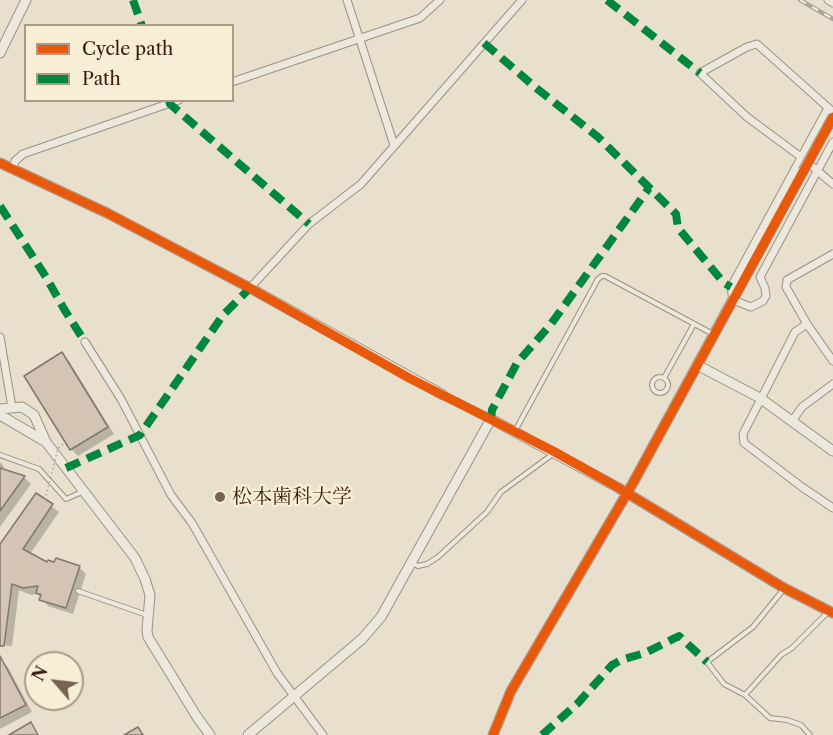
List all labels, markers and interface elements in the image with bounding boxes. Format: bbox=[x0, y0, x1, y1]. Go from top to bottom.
legend bbox=[24, 24, 234, 102]
text: Cycle path bbox=[82, 38, 173, 60]
text: Path bbox=[82, 68, 121, 90]
place label: 松本歯科大学 bbox=[232, 485, 352, 509]
marker: 松本歯科大学 bbox=[213, 490, 227, 504]
north arrow bbox=[24, 651, 84, 711]
text: N bbox=[28, 663, 52, 684]

